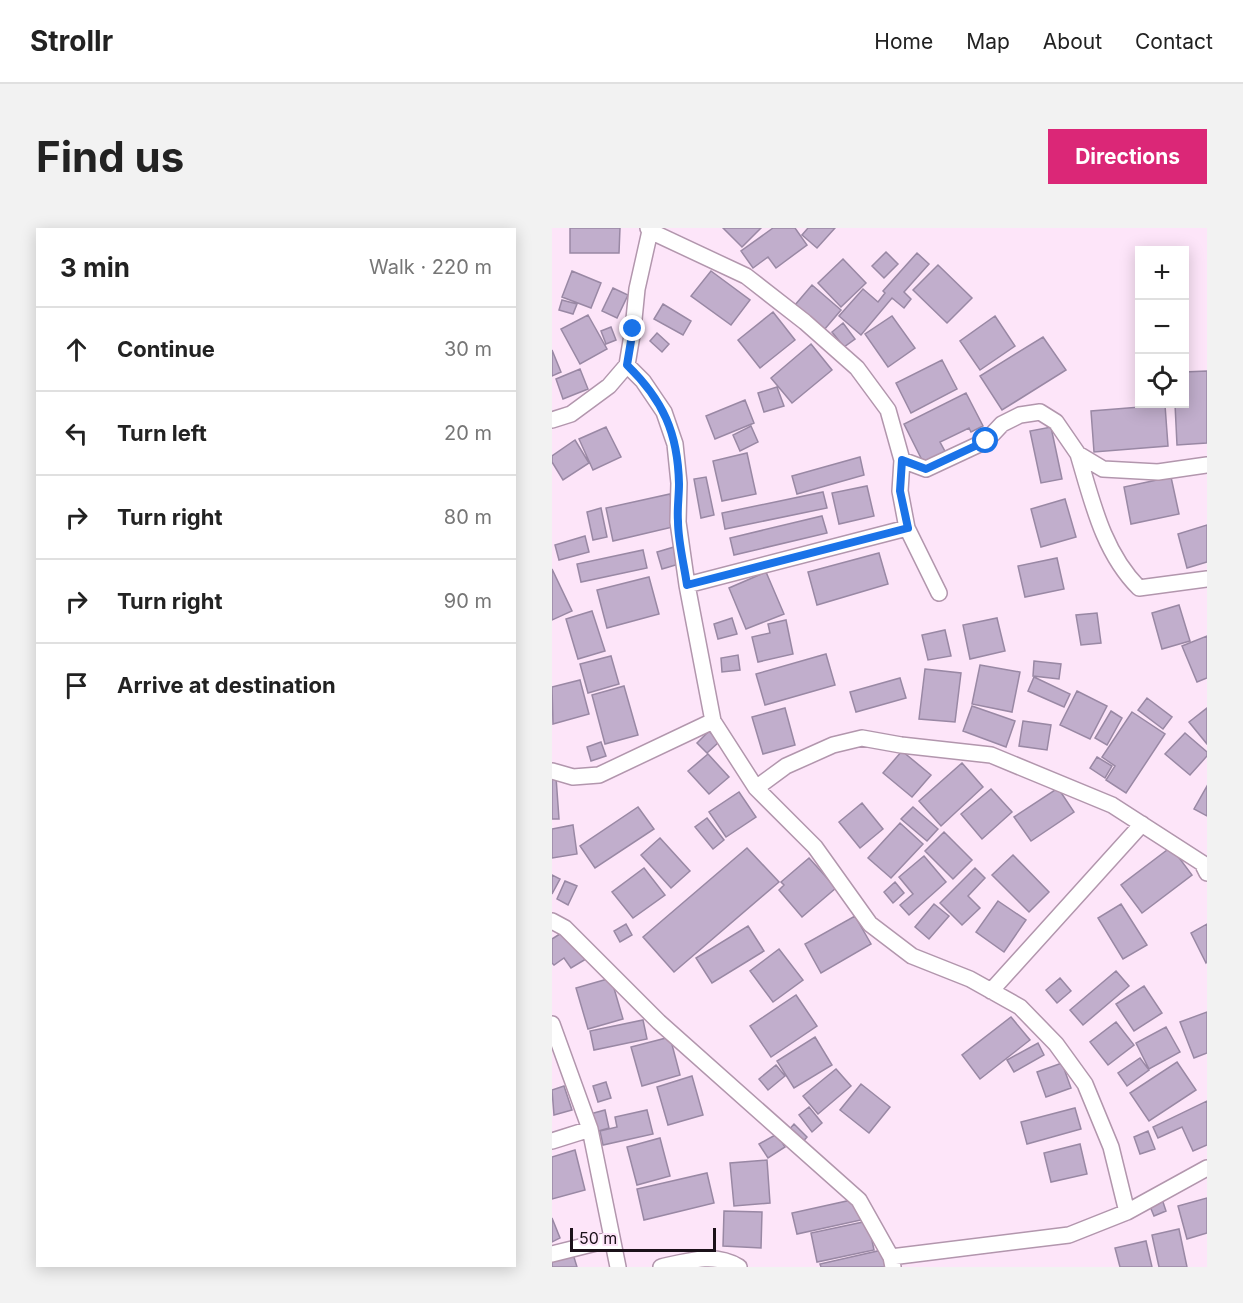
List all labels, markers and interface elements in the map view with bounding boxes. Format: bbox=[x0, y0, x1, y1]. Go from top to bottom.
text: Strollr bbox=[30, 24, 113, 58]
text: Home bbox=[874, 29, 933, 54]
text: Map bbox=[966, 29, 1010, 54]
text: About bbox=[1043, 29, 1102, 54]
text: Contact bbox=[1135, 29, 1213, 54]
button: Directions bbox=[1048, 129, 1207, 184]
text: Find us bbox=[36, 131, 184, 182]
map controls bbox=[1135, 246, 1189, 408]
button: + bbox=[1135, 246, 1189, 300]
text: 3 min bbox=[60, 252, 130, 283]
text: Walk · 220 m bbox=[369, 255, 492, 279]
button: − bbox=[1135, 300, 1189, 354]
route end bbox=[619, 315, 645, 341]
icon: ahead bbox=[60, 333, 93, 366]
text: Continue bbox=[117, 336, 215, 362]
text: 30 m bbox=[444, 337, 492, 361]
button: locate bbox=[1135, 354, 1189, 408]
icon: left bbox=[60, 417, 93, 450]
text: Turn left bbox=[117, 420, 207, 446]
text: 20 m bbox=[444, 421, 492, 445]
route start bbox=[972, 427, 998, 453]
icon: right bbox=[60, 501, 93, 534]
text: Turn right bbox=[117, 504, 223, 530]
text: 80 m bbox=[444, 505, 492, 529]
icon: right bbox=[60, 585, 93, 618]
text: Turn right bbox=[117, 588, 223, 614]
text: 90 m bbox=[444, 589, 492, 613]
icon: arrive bbox=[60, 669, 93, 702]
text: Arrive at destination bbox=[117, 672, 336, 698]
scale bar bbox=[570, 1225, 716, 1252]
text: 50 m bbox=[579, 1228, 617, 1248]

